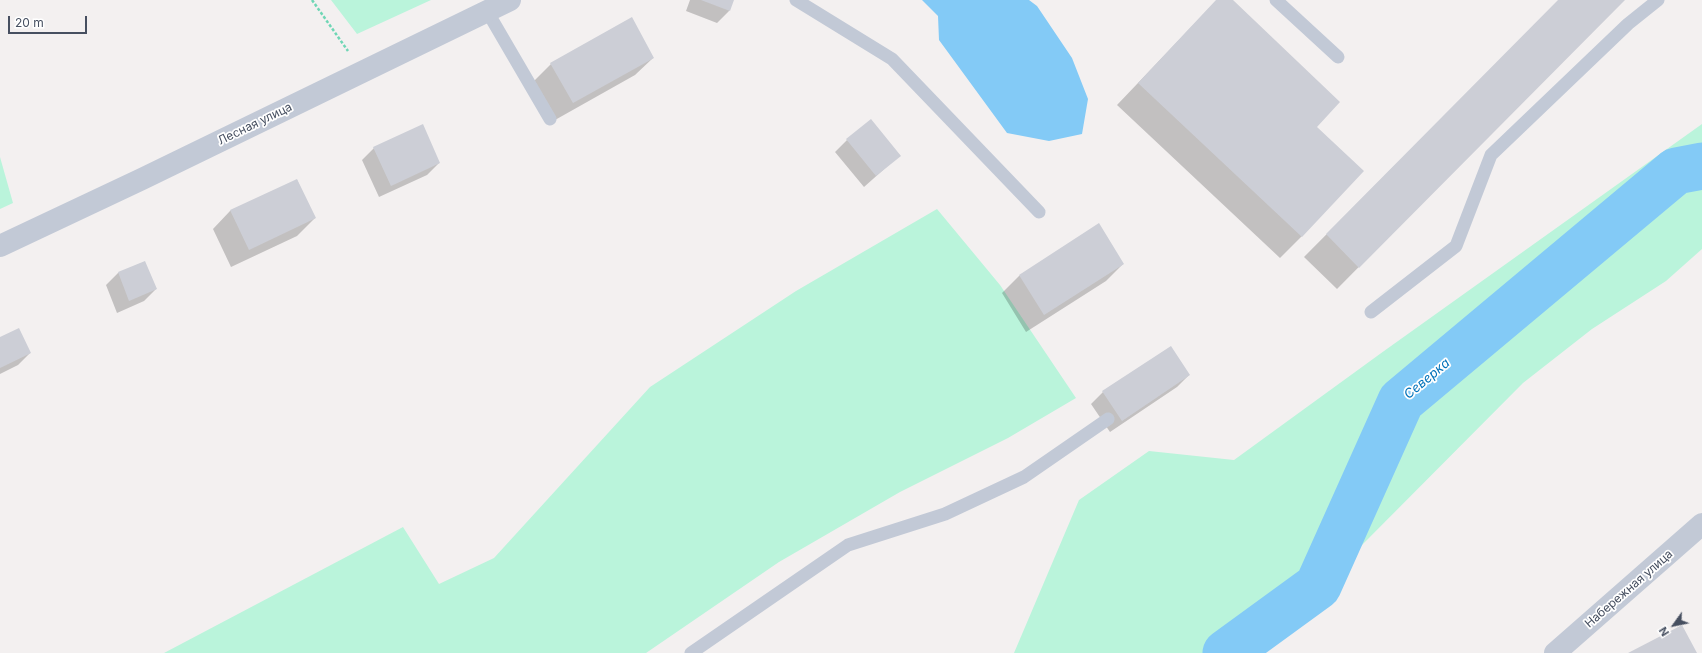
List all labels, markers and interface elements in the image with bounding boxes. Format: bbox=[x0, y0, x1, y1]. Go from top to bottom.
scale bar bbox=[10, 8, 89, 34]
text: 20 m bbox=[15, 15, 44, 30]
street label: Лесная улица bbox=[216, 100, 294, 148]
water label: Северка bbox=[1401, 355, 1453, 403]
street label: Набережная улица bbox=[1582, 547, 1676, 631]
north arrow bbox=[1654, 605, 1694, 645]
text: N bbox=[1656, 624, 1672, 639]

